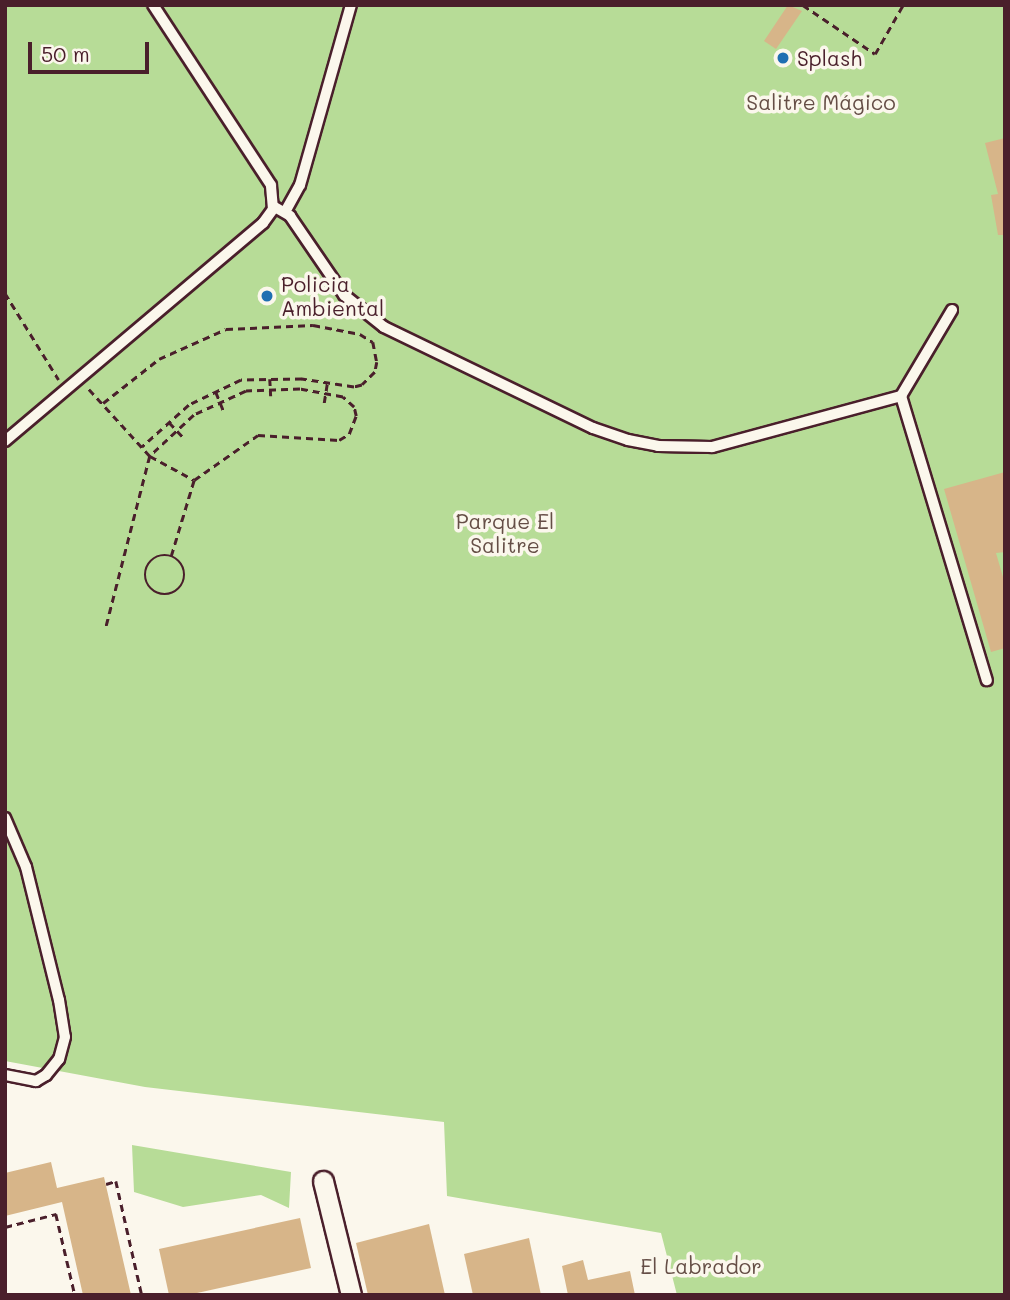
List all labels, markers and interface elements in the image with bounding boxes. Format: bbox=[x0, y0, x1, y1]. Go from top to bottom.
scale bar bbox=[32, 28, 152, 72]
text: 50 m bbox=[41, 40, 90, 67]
place label: Splash bbox=[797, 45, 862, 71]
marker: Splash bbox=[775, 50, 791, 66]
park label: Salitre Mágico bbox=[746, 89, 896, 115]
place label: Policia Ambiental bbox=[281, 271, 384, 321]
marker: Policia Ambiental bbox=[259, 288, 275, 304]
park label: Parque El Salitre bbox=[456, 508, 554, 558]
park label: El Labrador bbox=[640, 1253, 762, 1279]

